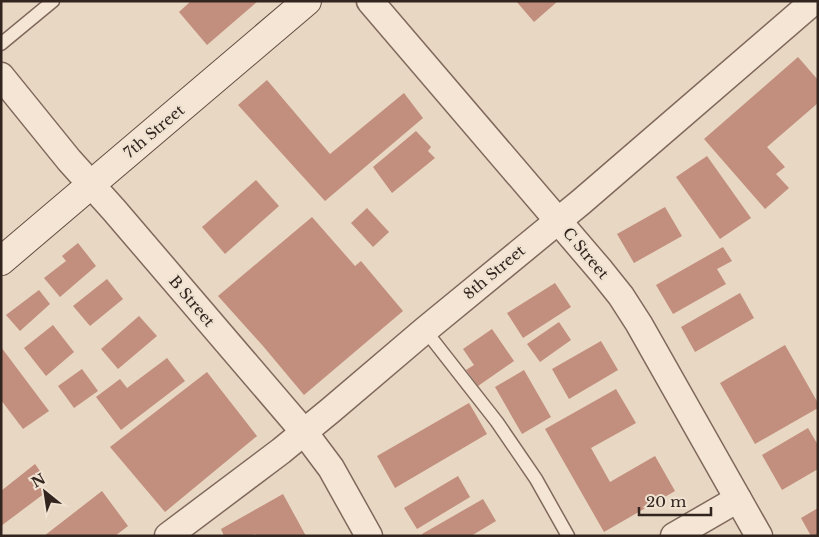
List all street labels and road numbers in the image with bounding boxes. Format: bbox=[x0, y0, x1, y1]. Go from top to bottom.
street label: 7th Street bbox=[120, 100, 188, 162]
street label: C Street bbox=[559, 223, 613, 283]
street label: 8th Street bbox=[459, 241, 529, 303]
street label: B Street bbox=[165, 272, 219, 331]

